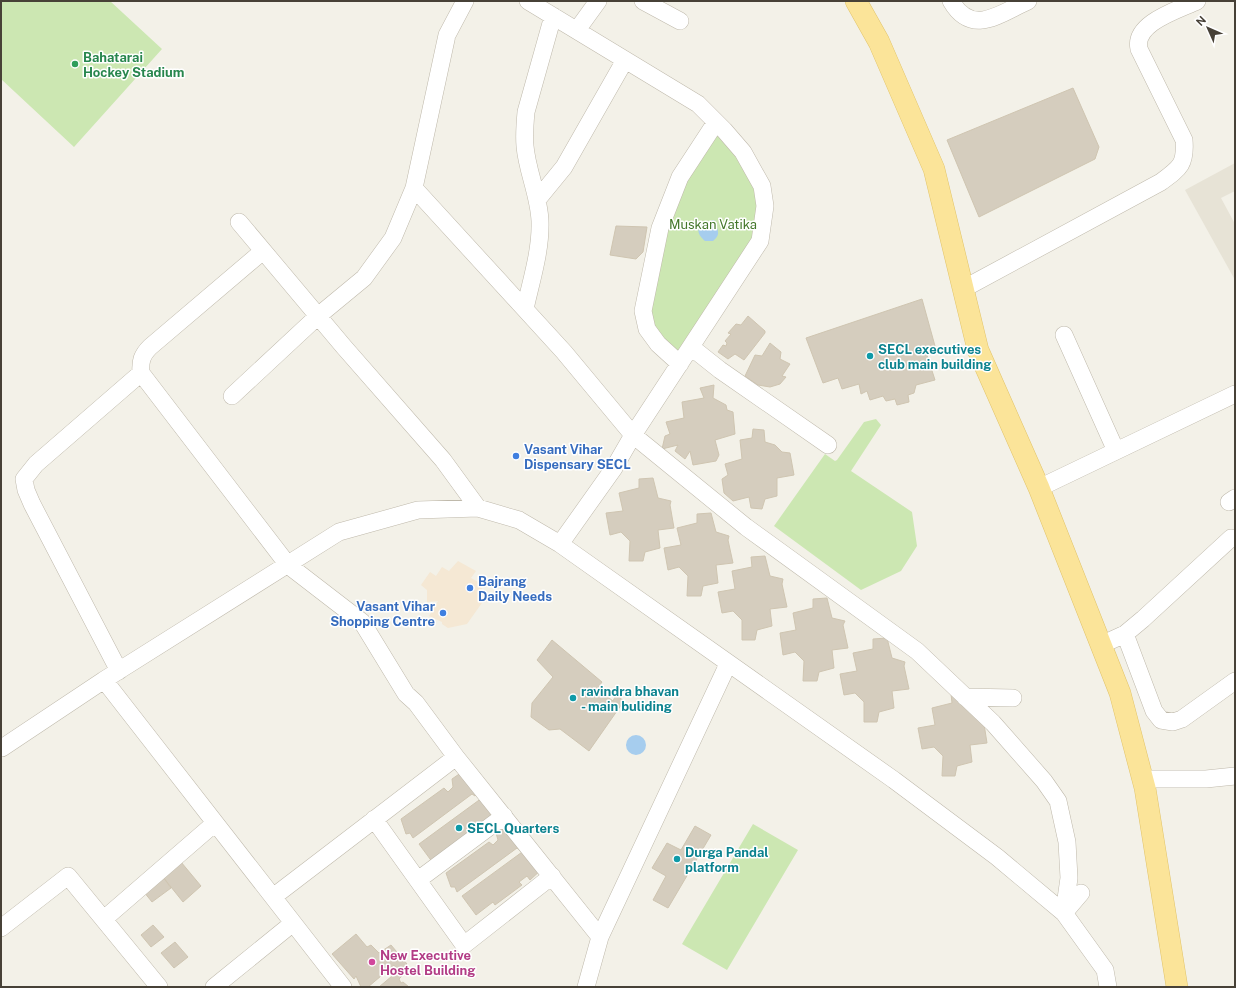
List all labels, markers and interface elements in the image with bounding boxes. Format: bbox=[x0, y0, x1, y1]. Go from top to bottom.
north arrow bbox=[1188, 8, 1228, 48]
text: N bbox=[1194, 14, 1208, 28]
place label: Bahatarai Hockey Stadium bbox=[83, 50, 184, 80]
marker: Bahatarai Hockey Stadium bbox=[70, 59, 80, 69]
park label: Muskan Vatika bbox=[669, 217, 757, 232]
place label: SECL executives club main building bbox=[878, 342, 991, 372]
marker: SECL executives club main building bbox=[865, 351, 875, 361]
place label: Vasant Vihar Dispensary SECL bbox=[524, 442, 631, 472]
marker: Vasant Vihar Dispensary SECL bbox=[511, 451, 521, 461]
place label: Bajrang Daily Needs bbox=[478, 574, 552, 604]
marker: Bajrang Daily Needs bbox=[465, 583, 475, 593]
place label: Vasant Vihar Shopping Centre bbox=[330, 599, 436, 629]
marker: Vasant Vihar Shopping Centre bbox=[438, 608, 448, 618]
place label: ravindra bhavan - main buliding bbox=[581, 684, 679, 714]
marker: ravindra bhavan - main buliding bbox=[568, 693, 578, 703]
place label: SECL Quarters bbox=[467, 821, 559, 836]
marker: SECL Quarters bbox=[454, 823, 464, 833]
place label: Durga Pandal platform bbox=[685, 845, 769, 875]
marker: Durga Pandal platform bbox=[672, 854, 682, 864]
place label: New Executive Hostel Building bbox=[380, 948, 475, 978]
marker: New Executive Hostel Building bbox=[367, 957, 377, 967]

